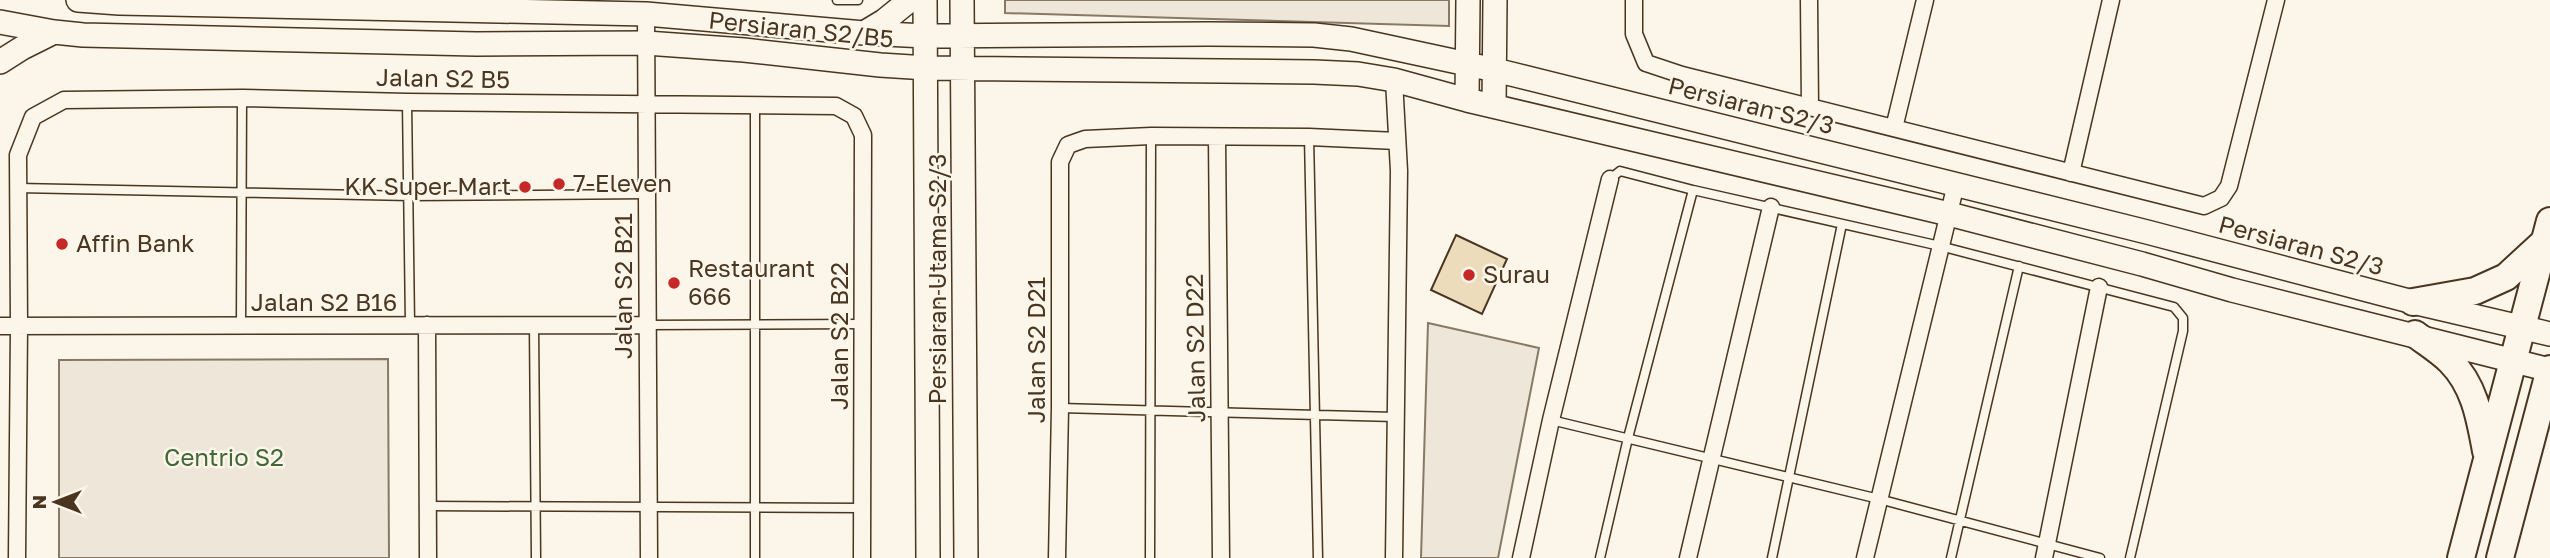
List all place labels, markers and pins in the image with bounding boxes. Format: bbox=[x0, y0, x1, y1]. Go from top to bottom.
place label: 7-Eleven bbox=[573, 168, 672, 197]
place label: KK Super Mart bbox=[344, 171, 511, 200]
marker: 7-Eleven bbox=[551, 176, 567, 192]
marker: KK Super Mart bbox=[517, 179, 533, 195]
place label: Affin Bank bbox=[76, 228, 195, 257]
marker: Affin Bank bbox=[54, 236, 70, 252]
place label: Restaurant 666 bbox=[688, 253, 815, 310]
place label: Surau bbox=[1483, 259, 1550, 288]
marker: Surau bbox=[1461, 267, 1477, 283]
marker: Restaurant 666 bbox=[666, 275, 682, 291]

